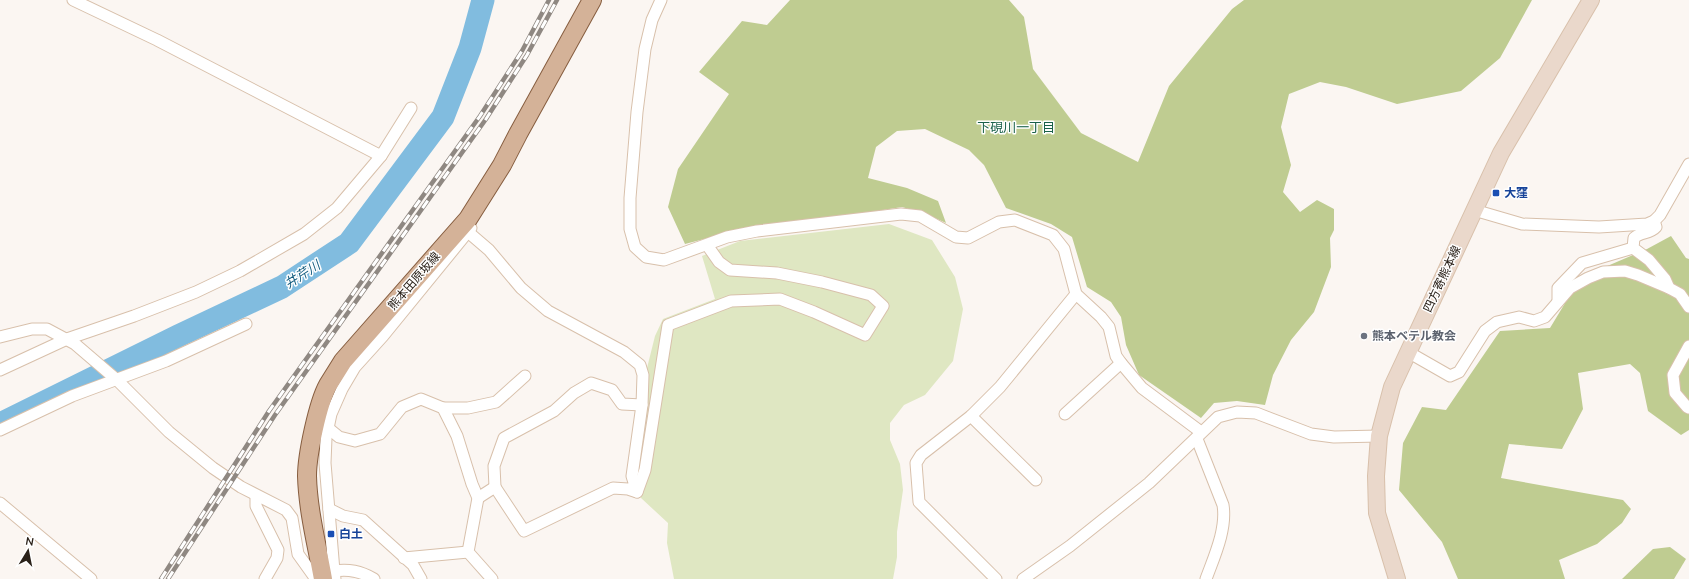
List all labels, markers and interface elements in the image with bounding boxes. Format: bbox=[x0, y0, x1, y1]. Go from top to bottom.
district label: 下硯川一丁目 bbox=[977, 119, 1055, 137]
place label: 大窪 bbox=[1504, 185, 1528, 201]
marker: 大窪 bbox=[1491, 188, 1501, 198]
street label: 四方寄熊本線 bbox=[1420, 243, 1464, 315]
street label: 熊本田原坂線 bbox=[384, 249, 444, 313]
water label: 井芹川 bbox=[281, 256, 325, 293]
place label: 熊本ベテル教会 bbox=[1372, 328, 1456, 344]
marker: 熊本ベテル教会 bbox=[1359, 331, 1369, 341]
place label: 白土 bbox=[339, 526, 363, 542]
marker: 白土 bbox=[326, 529, 336, 539]
north arrow bbox=[8, 531, 48, 571]
text: N bbox=[24, 534, 35, 550]

